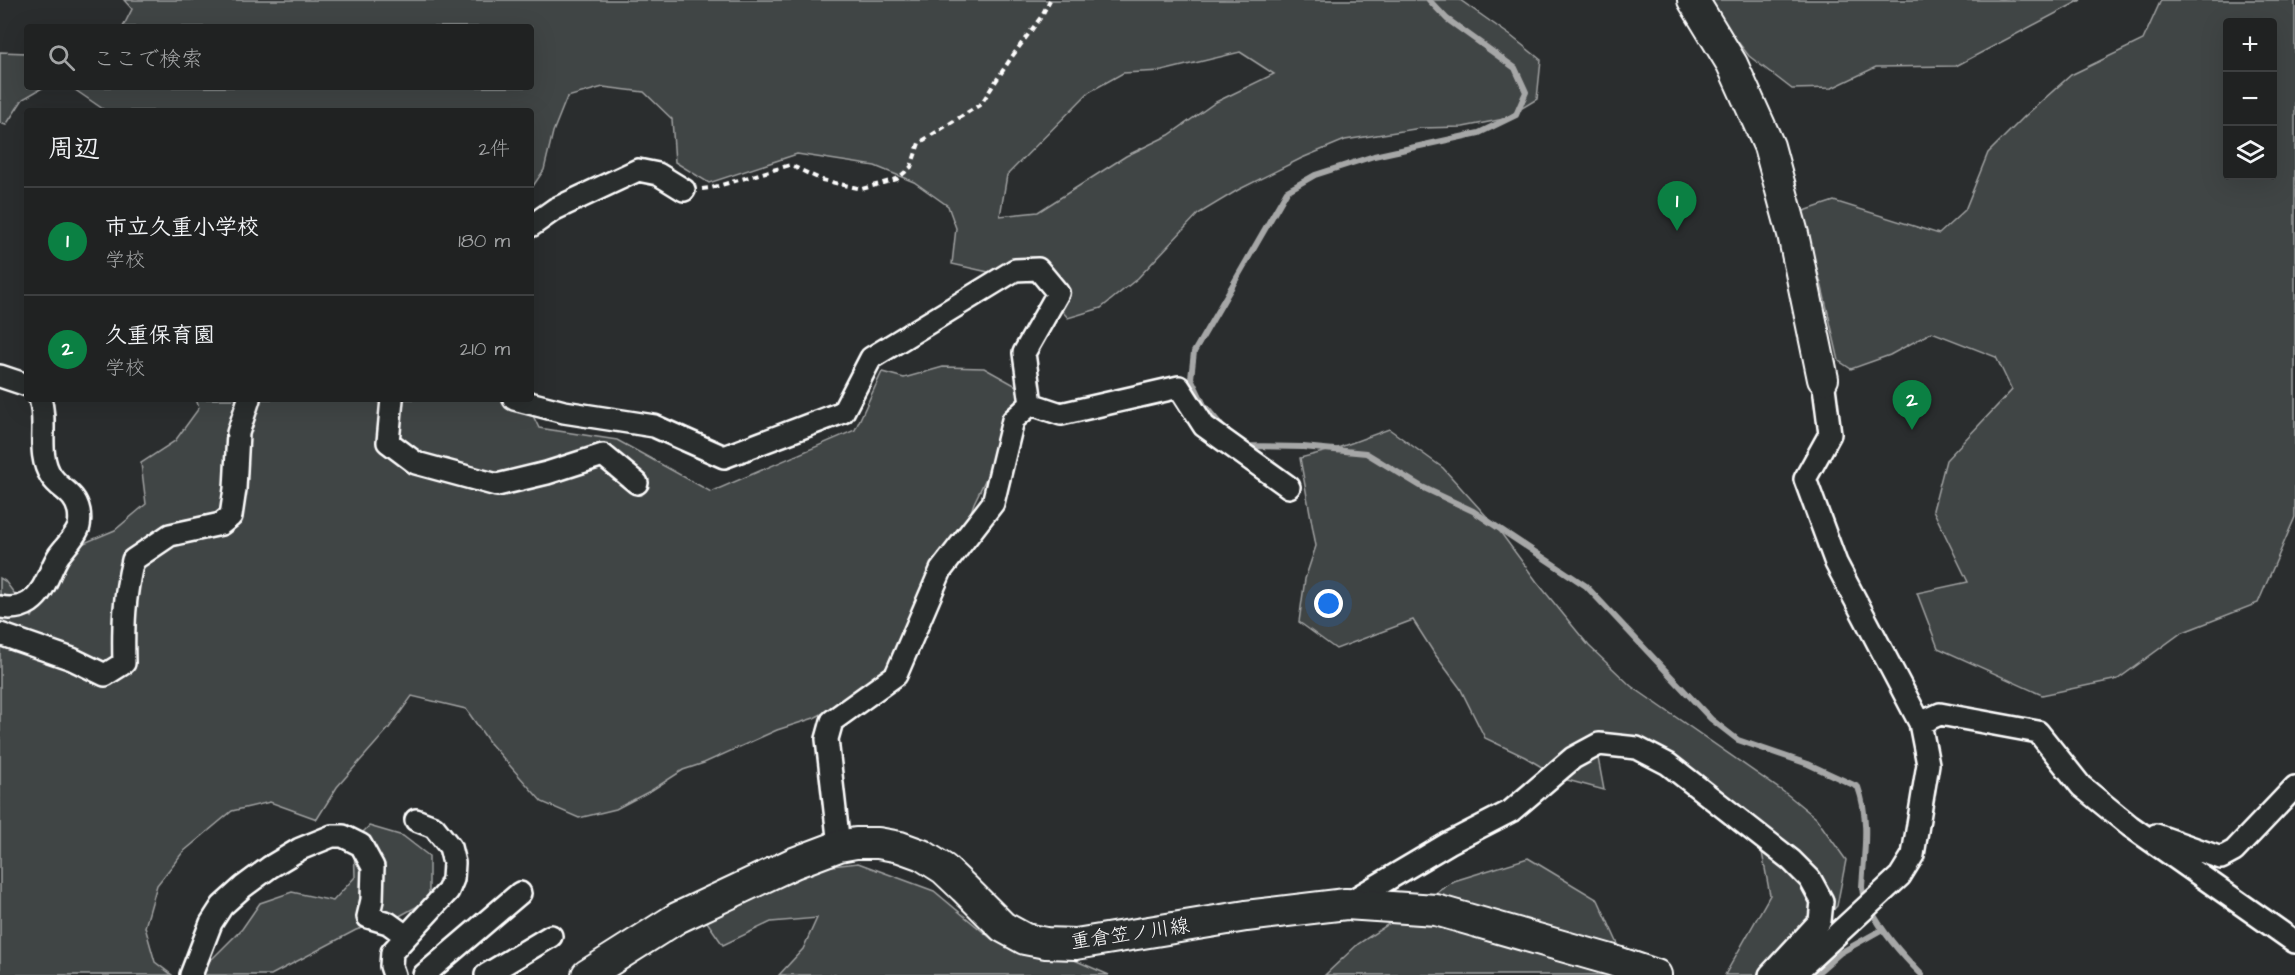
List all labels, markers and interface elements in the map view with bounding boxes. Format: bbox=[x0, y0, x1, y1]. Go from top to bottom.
map controls bbox=[2223, 18, 2277, 180]
button: + bbox=[2223, 18, 2277, 72]
search box bbox=[24, 24, 534, 90]
icon: search bbox=[45, 41, 78, 74]
text: ここで検索 bbox=[93, 44, 203, 75]
button: − bbox=[2223, 72, 2277, 126]
button: layers bbox=[2223, 126, 2277, 180]
text: 周辺 bbox=[48, 131, 100, 167]
text: 2件 bbox=[479, 135, 510, 163]
pin: 1 bbox=[1658, 182, 1696, 231]
text: 市立久重小学校 bbox=[105, 212, 259, 243]
text: 1 bbox=[66, 227, 69, 255]
text: 180 m bbox=[458, 227, 510, 255]
text: 学校 bbox=[105, 246, 145, 274]
text: 久重保育園 bbox=[105, 320, 215, 351]
text: 2 bbox=[62, 335, 73, 363]
text: 210 m bbox=[460, 335, 510, 363]
text: 学校 bbox=[105, 354, 145, 382]
pin: 2 bbox=[1892, 380, 1932, 430]
your location bbox=[1314, 589, 1343, 618]
street label: 重倉笠ノ川線 bbox=[1069, 912, 1191, 956]

